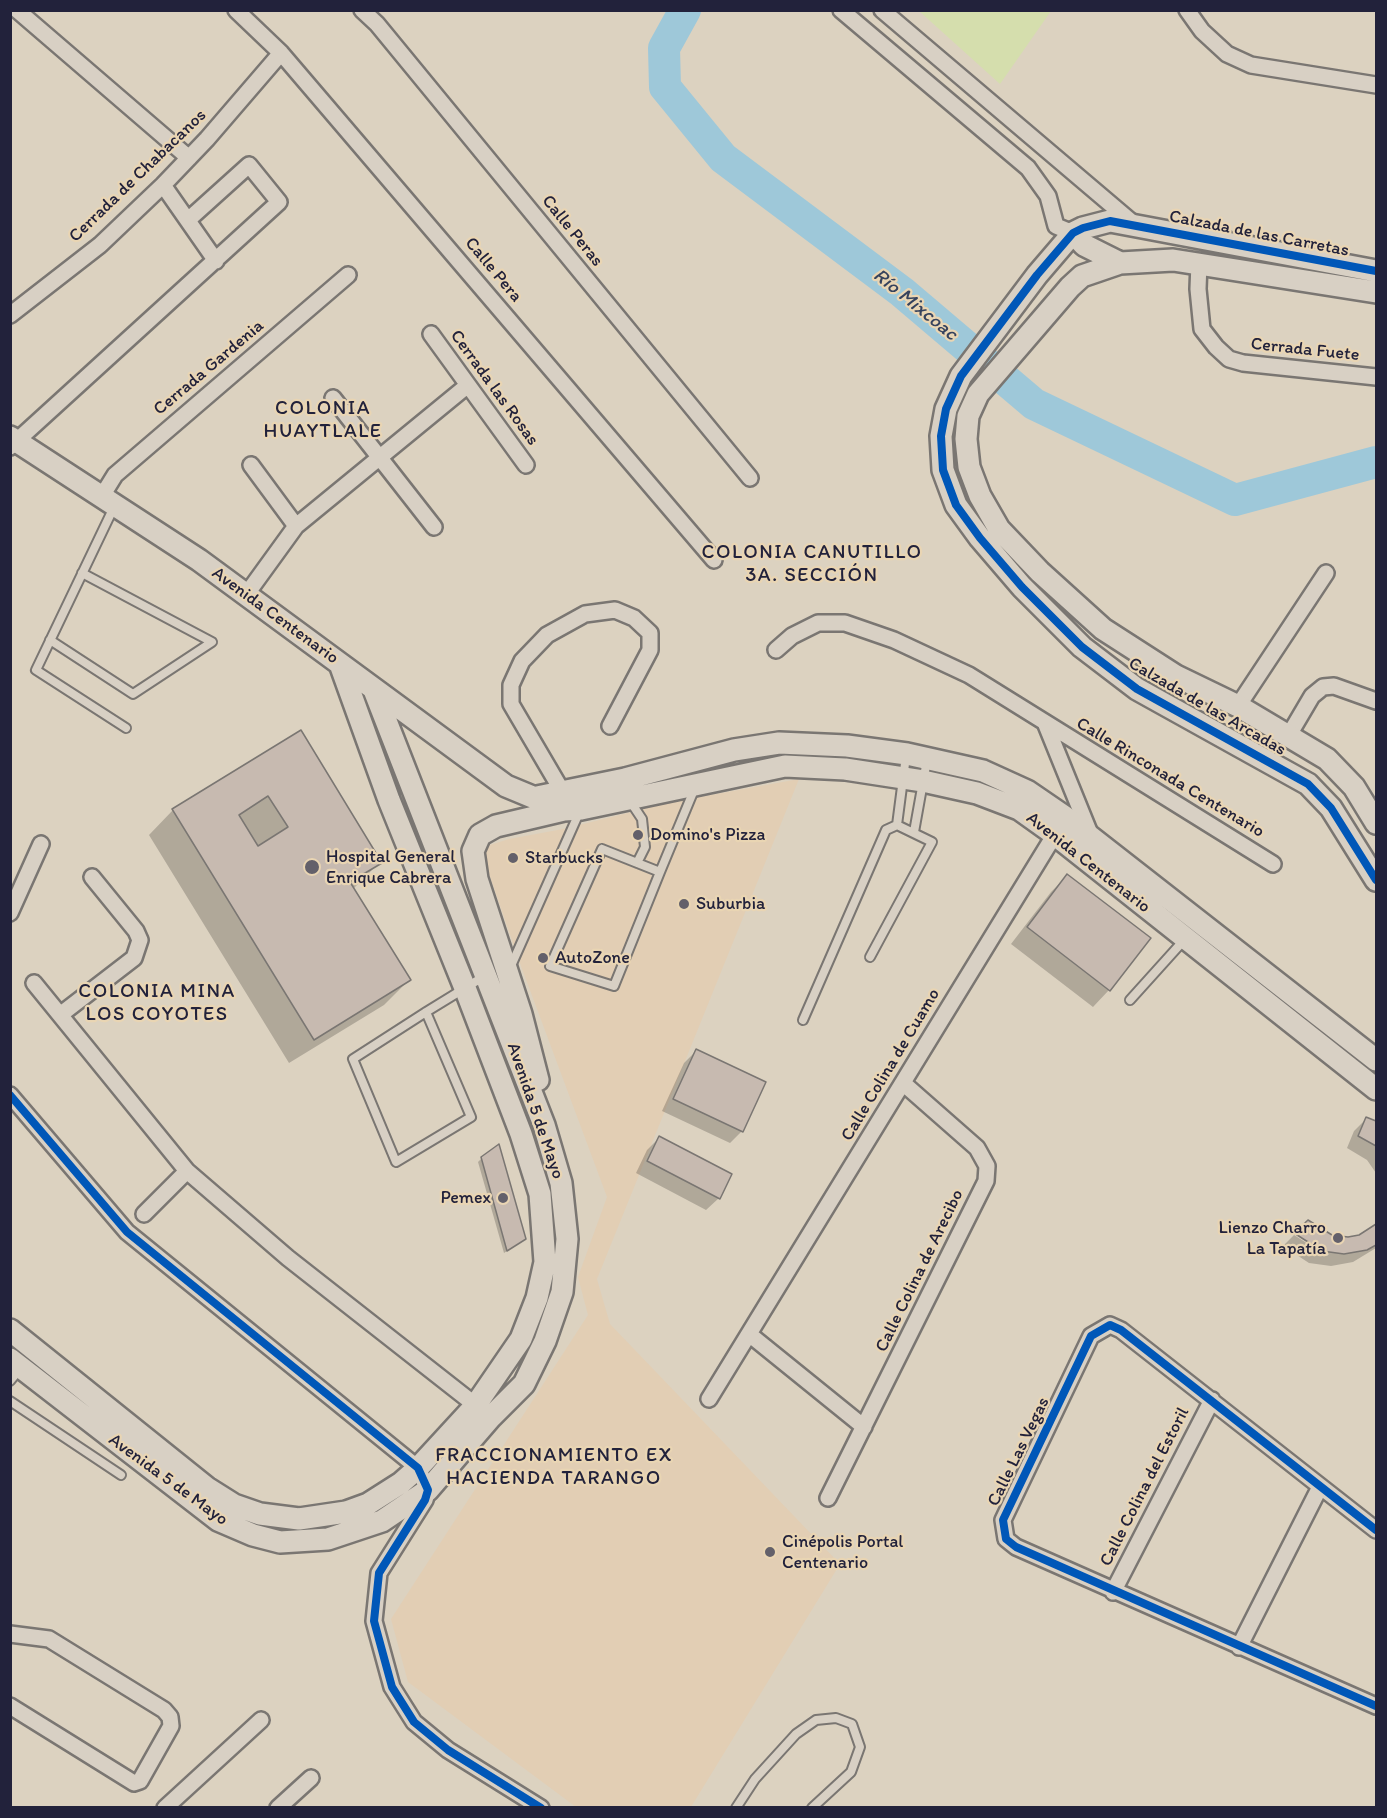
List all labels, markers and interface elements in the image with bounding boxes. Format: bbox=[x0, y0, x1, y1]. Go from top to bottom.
street label: Cerrada de Chabacanos bbox=[65, 105, 211, 247]
street label: Calle Peras bbox=[537, 191, 607, 271]
street label: Calzada de las Carretas bbox=[1167, 206, 1351, 262]
street label: Calle Pera bbox=[460, 233, 526, 307]
water label: Río Mixcoac bbox=[868, 264, 962, 346]
street label: Cerrada Gardenia bbox=[149, 316, 269, 420]
street label: Cerrada las Rosas bbox=[445, 326, 543, 450]
street label: Cerrada Fuete bbox=[1250, 334, 1360, 366]
district label: COLONIA HUAYTLALE bbox=[263, 397, 383, 444]
district label: COLONIA CANUTILLO 3A. SECCIÓN bbox=[701, 541, 923, 588]
street label: Avenida Centenario bbox=[207, 563, 343, 669]
street label: Calzada de las Arcadas bbox=[1124, 653, 1290, 761]
street label: Calle Rinconada Centenario bbox=[1072, 713, 1268, 843]
street label: Avenida Centenario bbox=[1022, 808, 1154, 918]
place label: Domino's Pizza bbox=[650, 824, 765, 846]
marker: Domino's Pizza bbox=[631, 828, 645, 842]
place label: Hospital General Enrique Cabrera bbox=[326, 846, 455, 888]
place label: Starbucks bbox=[525, 847, 603, 869]
marker: Starbucks bbox=[506, 851, 520, 865]
marker: Hospital General Enrique Cabrera bbox=[303, 858, 321, 876]
place label: Suburbia bbox=[696, 893, 765, 915]
marker: Suburbia bbox=[677, 897, 691, 911]
place label: AutoZone bbox=[555, 947, 630, 969]
marker: AutoZone bbox=[536, 951, 550, 965]
district label: COLONIA MINA LOS COYOTES bbox=[78, 980, 236, 1027]
street label: Calle Colina de Cuamo bbox=[837, 985, 945, 1145]
street label: Avenida 5 de Mayo bbox=[502, 1040, 568, 1182]
street label: Calle Colina de Arecibo bbox=[871, 1186, 969, 1356]
place label: Pemex bbox=[440, 1187, 491, 1209]
marker: Pemex bbox=[496, 1191, 510, 1205]
place label: Lienzo Charro La Tapatía bbox=[1218, 1217, 1326, 1260]
marker: Lienzo Charro La Tapatía bbox=[1331, 1231, 1345, 1245]
street label: Calle Las Vegas bbox=[983, 1394, 1055, 1510]
street label: Calle Colina del Estoril bbox=[1096, 1404, 1194, 1570]
street label: Avenida 5 de Mayo bbox=[104, 1429, 232, 1531]
district label: FRACCIONAMIENTO EX HACIENDA TARANGO bbox=[437, 1444, 671, 1491]
place label: Cinépolis Portal Centenario bbox=[782, 1531, 903, 1574]
marker: Cinépolis Portal Centenario bbox=[763, 1545, 777, 1559]

